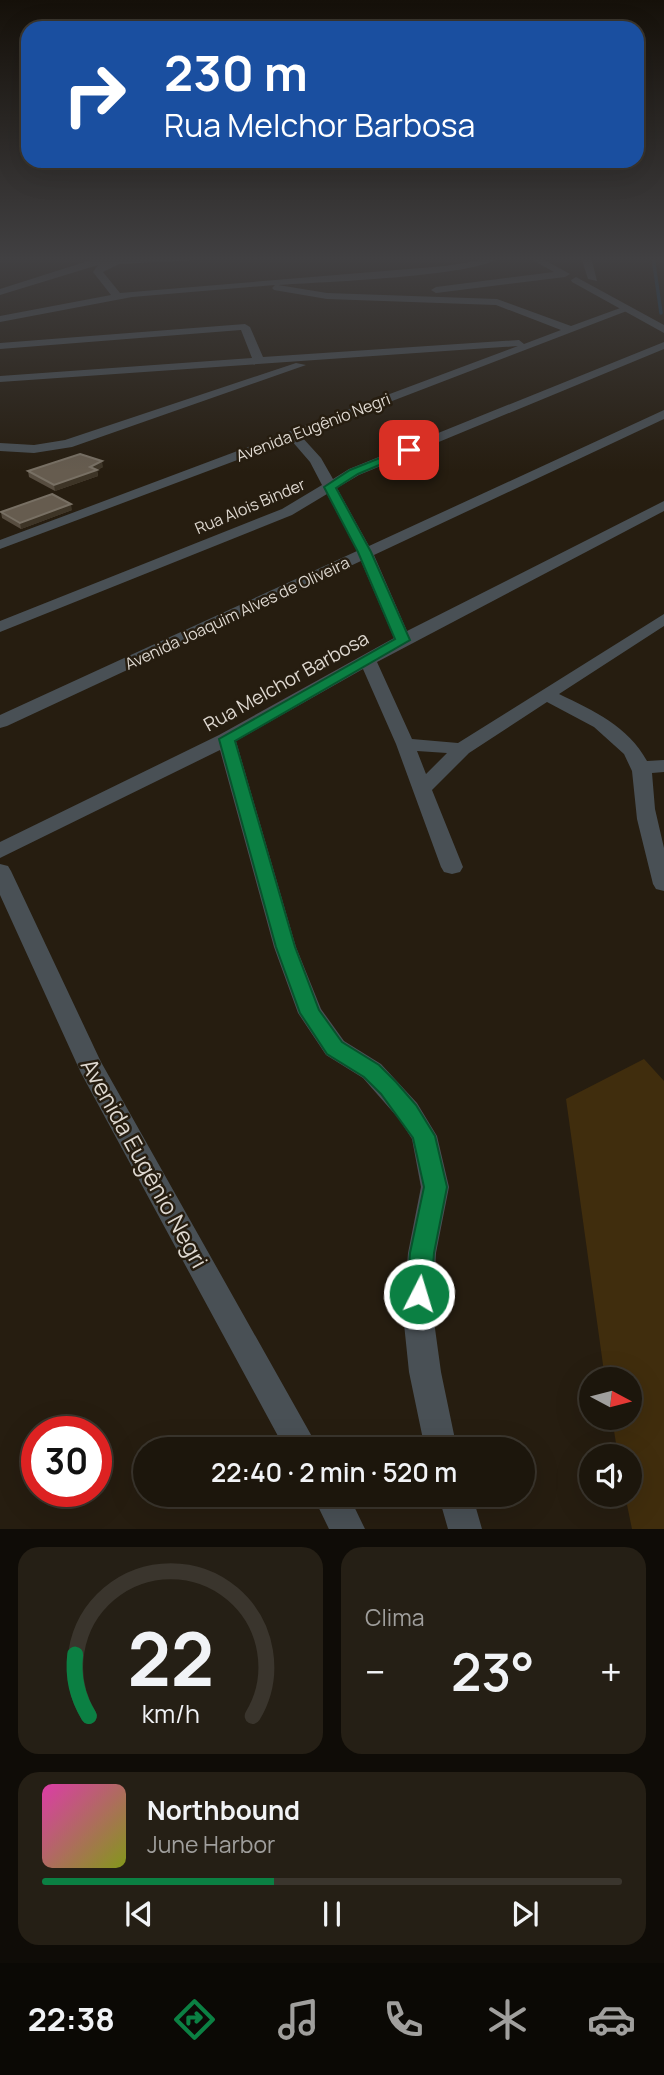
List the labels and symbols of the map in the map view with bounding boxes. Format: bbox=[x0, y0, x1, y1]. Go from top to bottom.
street label: Avenida Eugênio Negri bbox=[233, 387, 393, 467]
pin bbox=[379, 420, 439, 480]
street label: Rua Alois Binder bbox=[191, 473, 309, 539]
street label: Avenida Joaquim Alves de Oliveira bbox=[121, 551, 353, 675]
street label: Rua Melchor Barbosa bbox=[199, 625, 373, 737]
street label: Avenida Eugênio Negri bbox=[74, 1052, 216, 1274]
position arrow bbox=[382, 1257, 456, 1331]
north arrow bbox=[579, 1367, 642, 1430]
speed limit sign: 30 bbox=[21, 1416, 112, 1507]

